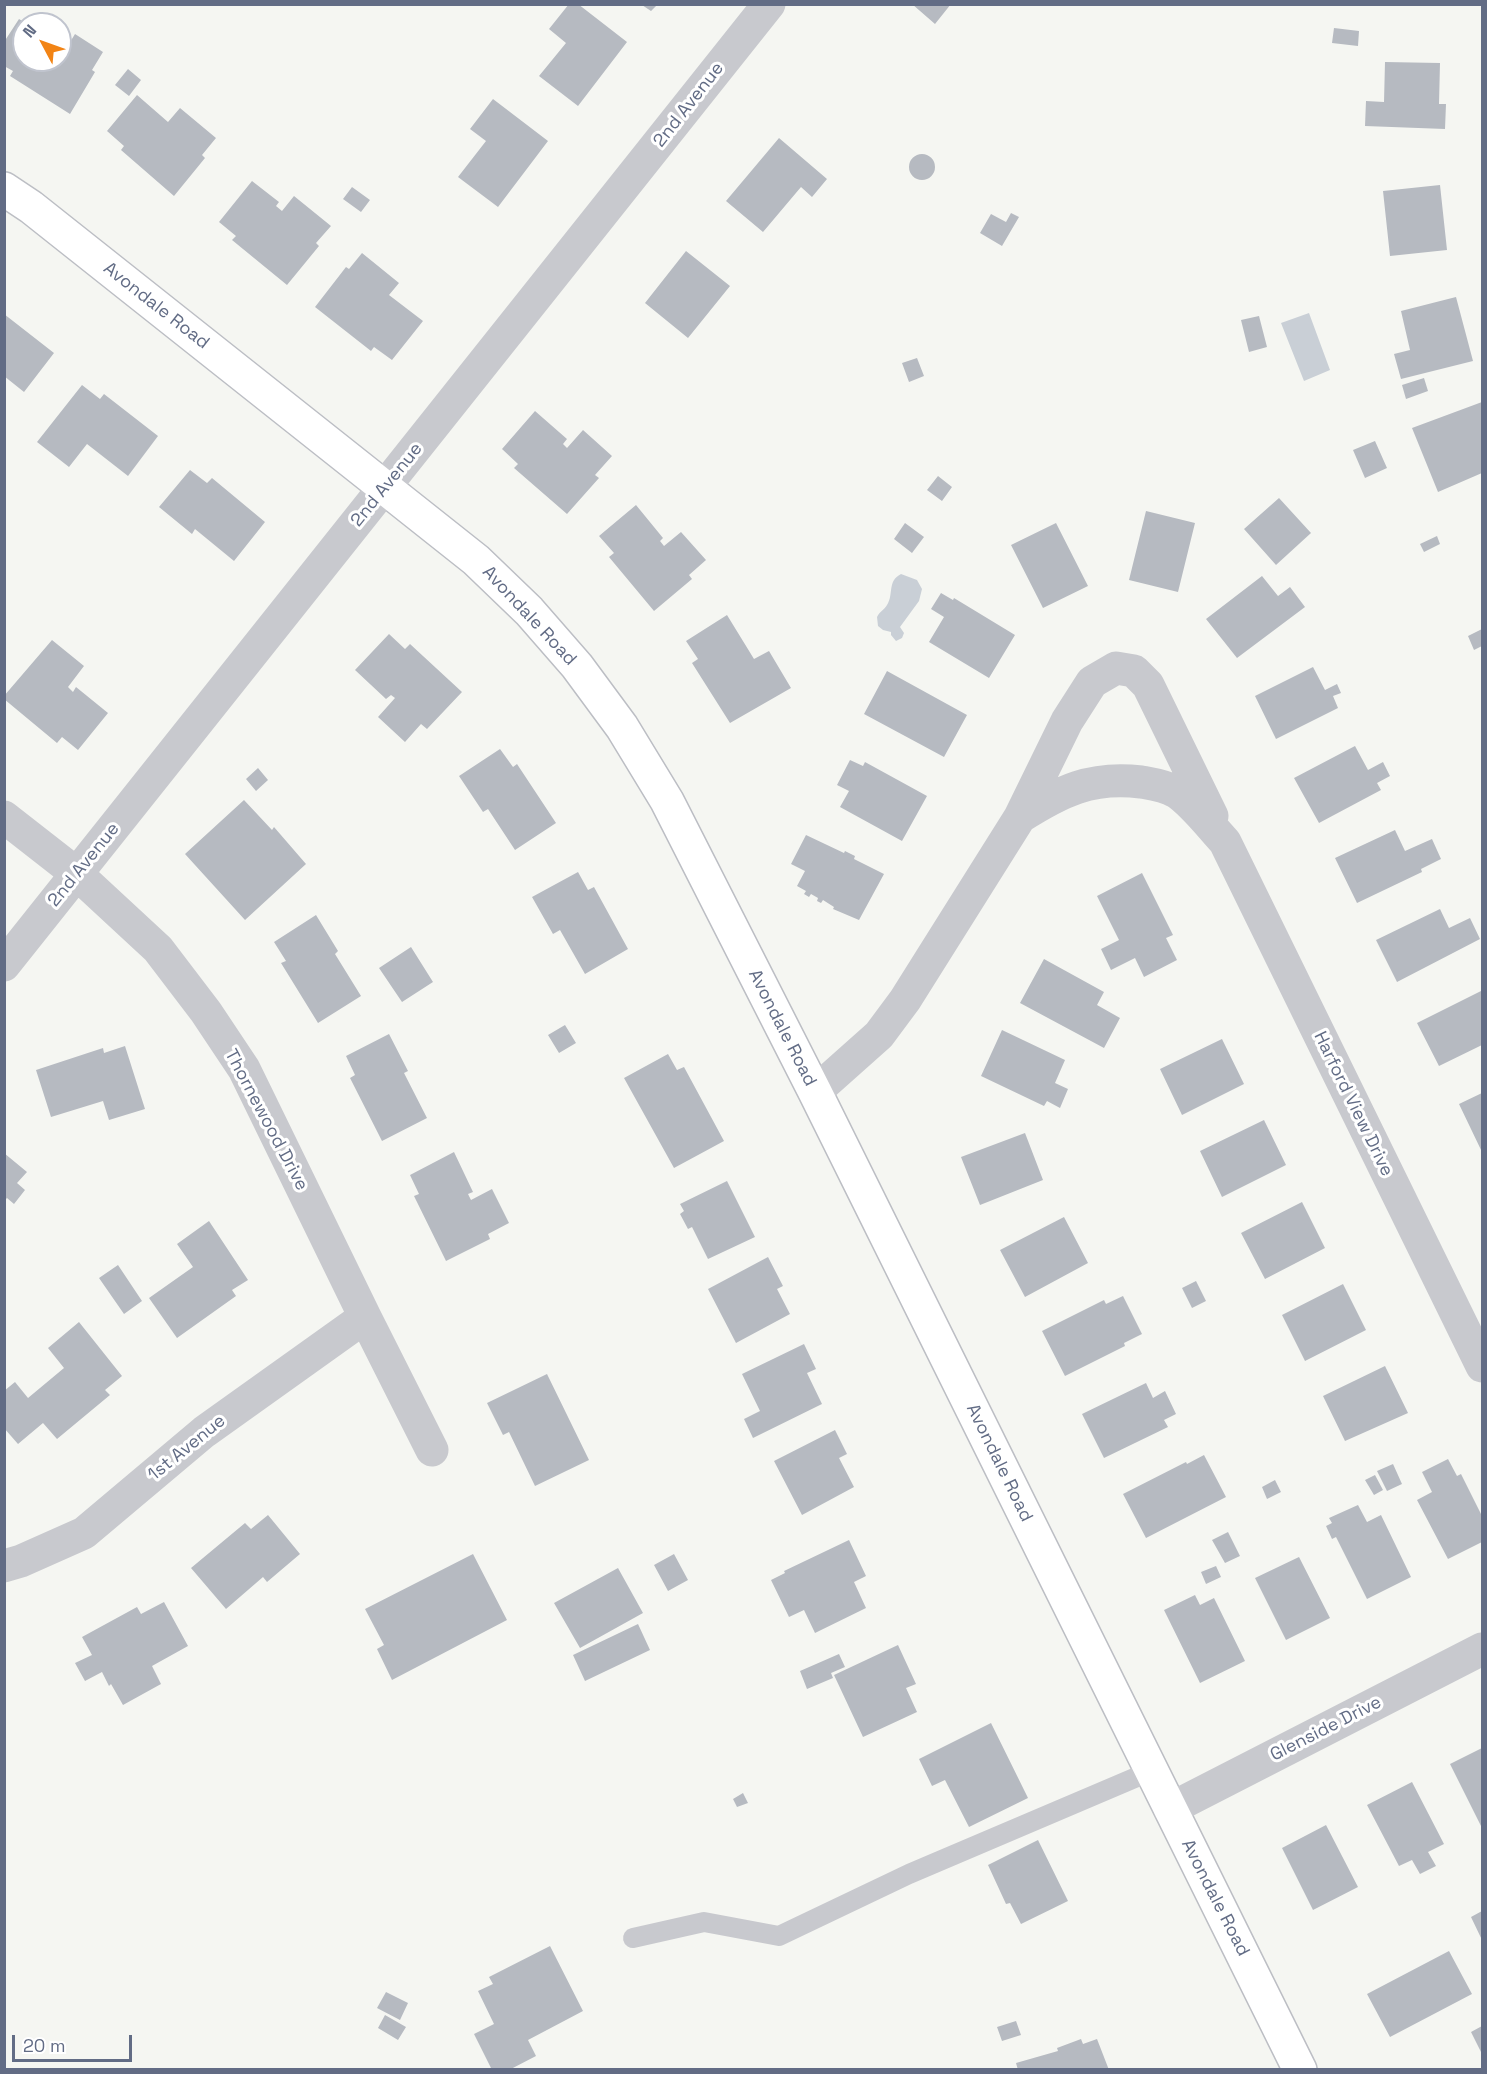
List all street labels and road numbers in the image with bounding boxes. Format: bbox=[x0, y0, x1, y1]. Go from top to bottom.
street label: 2nd Avenue bbox=[649, 58, 729, 152]
street label: Avondale Road bbox=[99, 258, 213, 354]
street label: 2nd Avenue bbox=[347, 439, 427, 531]
street label: Avondale Road bbox=[477, 562, 581, 670]
street label: 2nd Avenue bbox=[44, 819, 124, 911]
street label: Avondale Road bbox=[743, 966, 821, 1090]
street label: Harford View Drive bbox=[1309, 1028, 1397, 1180]
street label: Thornewood Drive bbox=[220, 1046, 312, 1194]
street label: Avondale Road bbox=[961, 1401, 1037, 1525]
street label: 1st Avenue bbox=[144, 1410, 230, 1486]
street label: Glenside Drive bbox=[1267, 1692, 1385, 1766]
street label: Avondale Road bbox=[1176, 1836, 1254, 1960]

